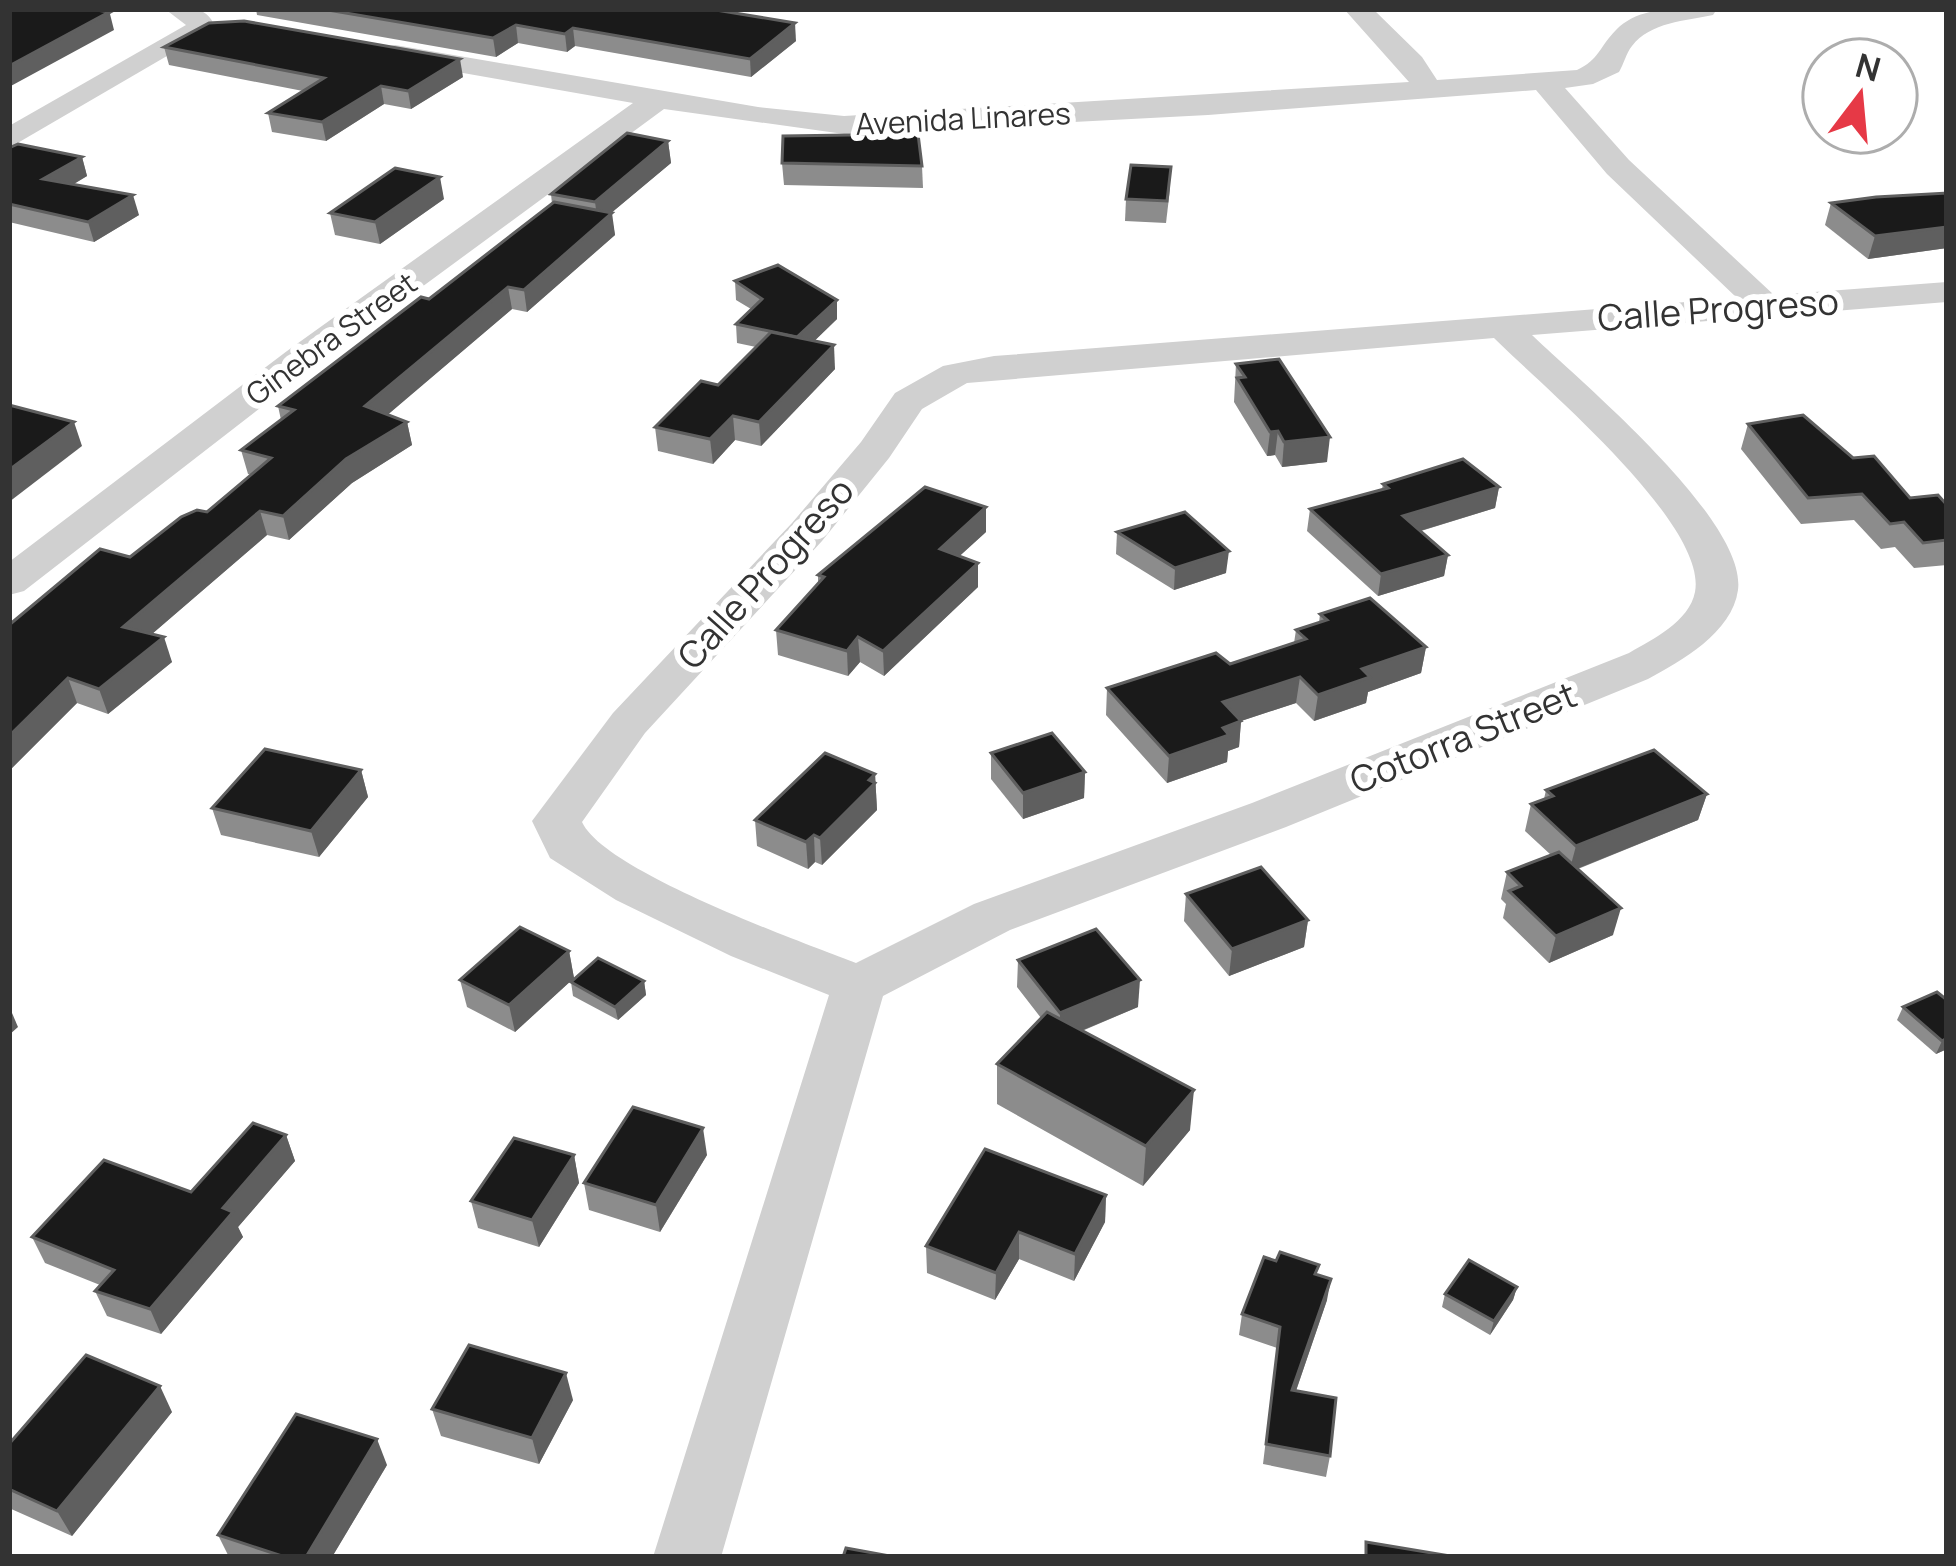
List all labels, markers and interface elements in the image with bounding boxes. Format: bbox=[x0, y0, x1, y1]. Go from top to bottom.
north arrow bbox=[1800, 36, 1920, 156]
text: N bbox=[1851, 42, 1886, 92]
street label: Avenida Linares bbox=[854, 92, 1072, 144]
street label: Ginebra Street bbox=[237, 262, 425, 414]
street label: Calle Progreso bbox=[1596, 276, 1840, 342]
street label: Calle Progreso bbox=[666, 467, 864, 679]
street label: Cotorra Street bbox=[1342, 669, 1584, 805]

